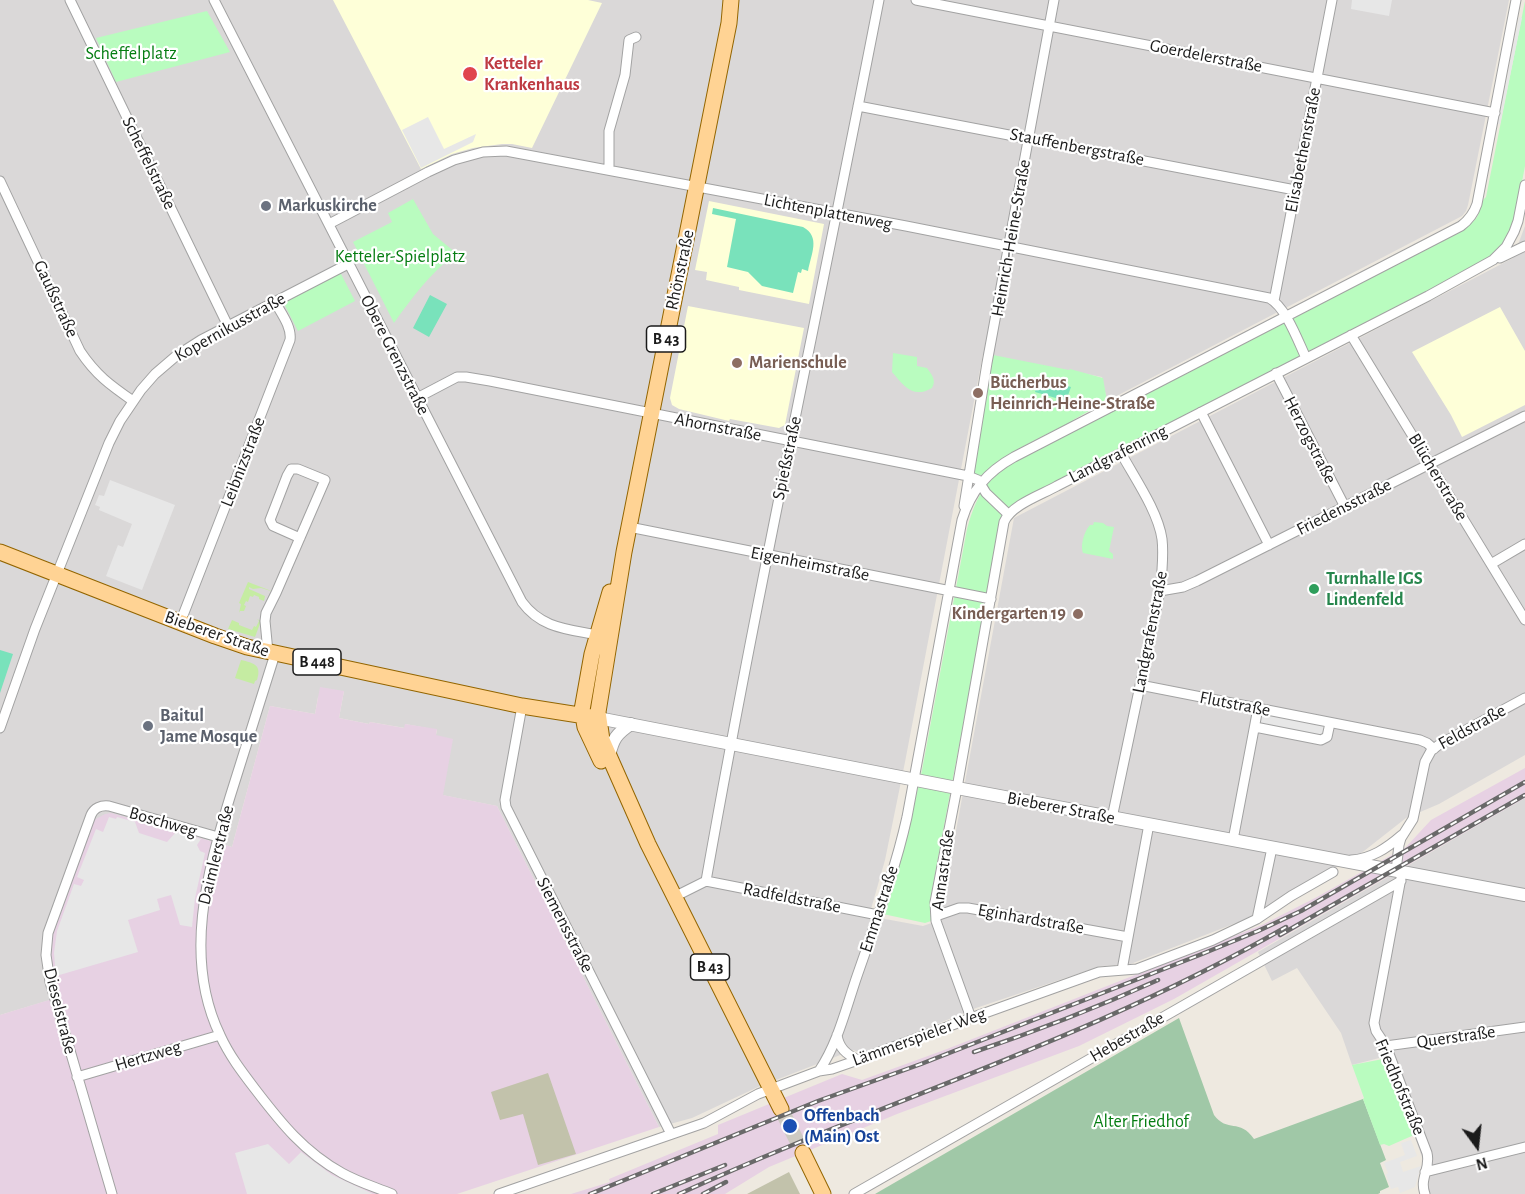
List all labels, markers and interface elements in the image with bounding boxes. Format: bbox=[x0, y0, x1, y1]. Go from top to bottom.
street label: Goerdelerstraße bbox=[1148, 35, 1264, 77]
park label: Scheffelplatz bbox=[85, 43, 177, 65]
place label: Ketteler Krankenhaus bbox=[484, 53, 580, 96]
marker: Ketteler Krankenhaus bbox=[461, 65, 479, 83]
street label: Elisabethenstraße bbox=[1280, 85, 1326, 215]
street label: Scheffelstraße bbox=[117, 113, 181, 213]
street label: Stauffenbergstraße bbox=[1008, 123, 1146, 171]
street label: Heinrich-Heine-Straße bbox=[987, 158, 1035, 318]
street label: Lichtenplattenweg bbox=[762, 189, 894, 235]
place label: Markuskirche bbox=[278, 195, 377, 217]
marker: Markuskirche bbox=[259, 199, 273, 213]
street label: Rhönstraße bbox=[661, 228, 699, 312]
park label: Ketteler-Spielplatz bbox=[335, 246, 465, 268]
street label: Gaußstraße bbox=[29, 257, 83, 341]
street label: Kopernikusstraße bbox=[171, 288, 289, 366]
street label: Obere Grenzstraße bbox=[355, 291, 435, 419]
road number: B 43 bbox=[646, 326, 686, 352]
place label: Marienschule bbox=[749, 352, 847, 374]
marker: Marienschule bbox=[730, 356, 744, 370]
place label: Bücherbus Heinrich-Heine-Straße bbox=[990, 372, 1155, 415]
marker: Bücherbus Heinrich-Heine-Straße bbox=[971, 386, 985, 400]
street label: Herzogstraße bbox=[1279, 393, 1341, 487]
street label: Ahornstraße bbox=[673, 408, 763, 446]
street label: Leibnizstraße bbox=[216, 414, 270, 510]
street label: Spießstraße bbox=[768, 414, 806, 502]
street label: Landgrafenring bbox=[1065, 420, 1171, 488]
street label: Blücherstraße bbox=[1403, 429, 1473, 525]
street label: Friedensstraße bbox=[1293, 474, 1395, 540]
street label: Eigenheimstraße bbox=[749, 542, 871, 586]
place label: Turnhalle IGS Lindenfeld bbox=[1326, 568, 1423, 610]
street label: Landgrafenstraße bbox=[1128, 569, 1172, 695]
marker: Turnhalle IGS Lindenfeld bbox=[1307, 582, 1321, 596]
place label: Kindergarten 19 bbox=[952, 603, 1066, 625]
street label: Bieberer Straße bbox=[162, 606, 272, 662]
marker: Kindergarten 19 bbox=[1071, 607, 1085, 621]
road number: B 448 bbox=[293, 649, 341, 675]
street label: Flutstraße bbox=[1198, 687, 1272, 721]
street label: Feldstraße bbox=[1434, 700, 1510, 754]
place label: Baitul Jame Mosque bbox=[160, 705, 257, 748]
marker: Baitul Jame Mosque bbox=[141, 719, 155, 733]
street label: Bieberer Straße bbox=[1005, 787, 1117, 829]
street label: Boschweg bbox=[127, 802, 199, 842]
street label: Daimlerstraße bbox=[193, 803, 239, 907]
street label: Annastraße bbox=[927, 828, 959, 912]
street label: Emmastraße bbox=[855, 863, 903, 955]
street label: Siemensstraße bbox=[532, 874, 598, 976]
street label: Radfeldstraße bbox=[741, 878, 843, 918]
street label: Eginhardstraße bbox=[976, 899, 1086, 939]
road number: B 43 bbox=[690, 954, 730, 980]
street label: Dieselstraße bbox=[39, 966, 81, 1056]
street label: Lämmerspieler Weg bbox=[849, 1003, 989, 1071]
street label: Hebestraße bbox=[1086, 1007, 1168, 1067]
street label: Querstraße bbox=[1415, 1021, 1497, 1053]
street label: Friedhofstraße bbox=[1370, 1035, 1430, 1139]
street label: Hertzweg bbox=[112, 1036, 184, 1076]
place label: Offenbach (Main) Ost bbox=[804, 1105, 880, 1148]
park label: Alter Friedhof bbox=[1093, 1111, 1189, 1133]
north arrow bbox=[1447, 1116, 1507, 1176]
marker: Offenbach (Main) Ost bbox=[781, 1117, 799, 1135]
text: N bbox=[1474, 1154, 1489, 1173]

